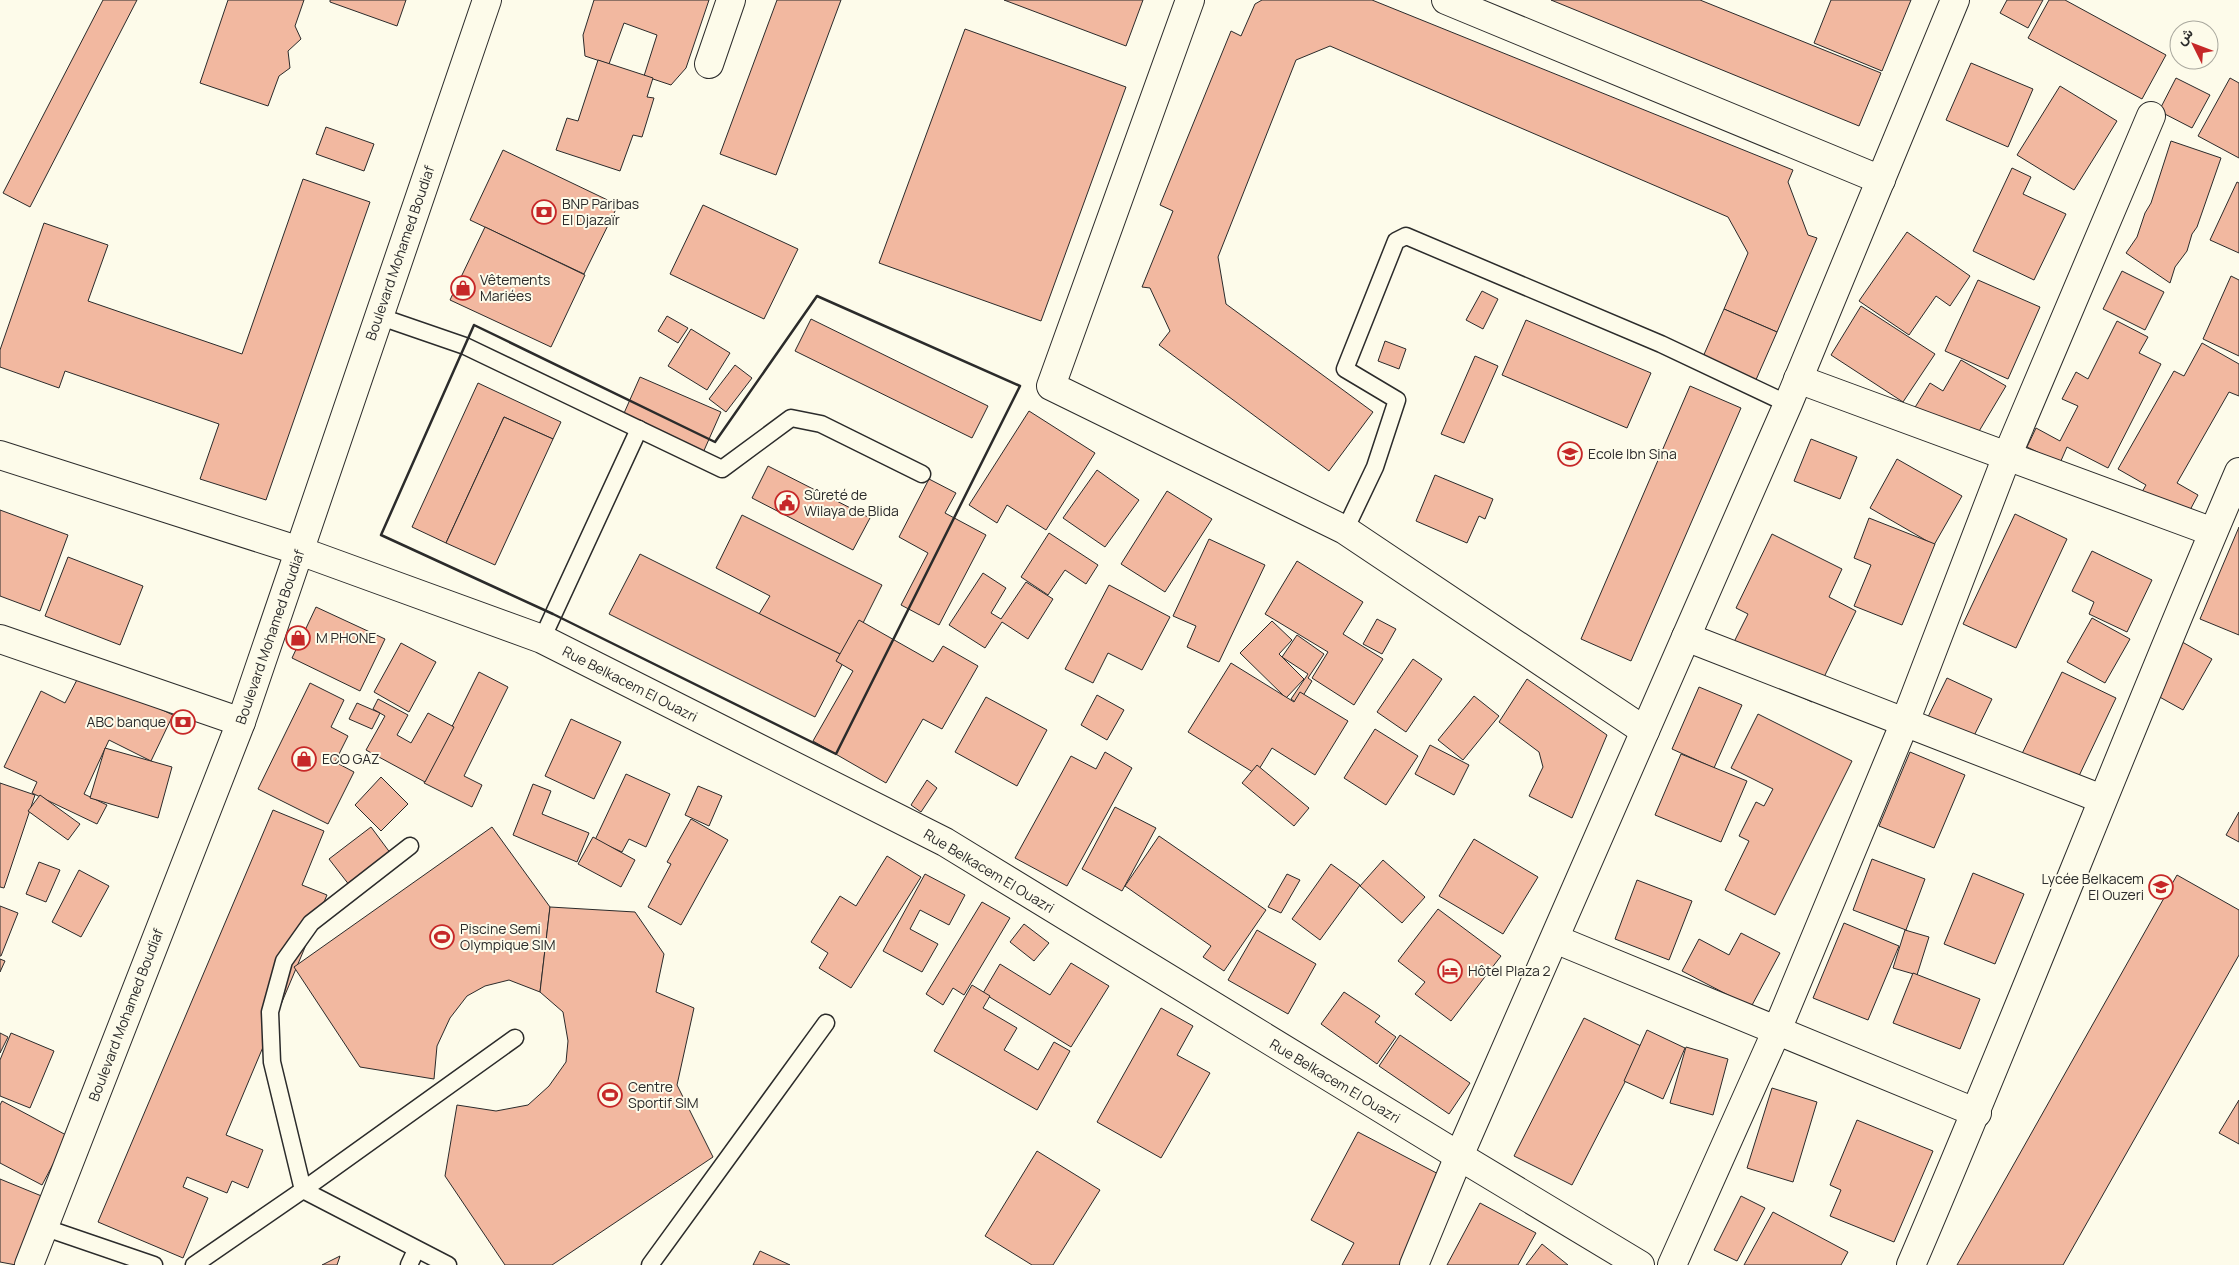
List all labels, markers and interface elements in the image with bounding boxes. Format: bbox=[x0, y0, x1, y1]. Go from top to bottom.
north arrow bbox=[2169, 20, 2219, 70]
text: ش bbox=[2171, 23, 2197, 49]
street label: Boulevard Mohamed Boudiaf bbox=[361, 163, 438, 343]
place label: BNP Paribas El Djazaïr bbox=[562, 194, 639, 229]
bank icon: BNP Paribas El Djazaïr bbox=[531, 199, 557, 225]
place label: Vêtements Mariées bbox=[480, 270, 550, 305]
shop icon: Vêtements Mariées bbox=[450, 275, 476, 301]
school or university icon: Ecole Ibn Sina bbox=[1557, 441, 1583, 467]
place label: Ecole Ibn Sina bbox=[1588, 444, 1677, 463]
place label: Sûreté de Wilaya de Blida bbox=[804, 485, 899, 520]
public building icon: Sûreté de Wilaya de Blida bbox=[774, 490, 800, 516]
street label: Boulevard Mohamed Boudiaf bbox=[231, 547, 308, 727]
shop icon: M PHONE bbox=[285, 625, 311, 651]
place label: M PHONE bbox=[316, 628, 376, 647]
street label: Rue Belkacem El Ouazri bbox=[559, 641, 701, 726]
bank icon: ABC banque bbox=[170, 709, 196, 735]
place label: ABC banque bbox=[87, 712, 166, 731]
shop icon: ECO GAZ bbox=[291, 746, 317, 772]
place label: ECO GAZ bbox=[322, 749, 380, 768]
street label: Rue Belkacem El Ouazri bbox=[920, 824, 1058, 917]
place label: Lycée Belkacem El Ouzeri bbox=[2041, 869, 2144, 904]
school or university icon: Lycée Belkacem El Ouzeri bbox=[2148, 874, 2174, 900]
place label: Piscine Semi Olympique SIM bbox=[460, 919, 555, 954]
sports icon: Piscine Semi Olympique SIM bbox=[429, 924, 455, 950]
street label: Boulevard Mohamed Boudiaf bbox=[84, 926, 167, 1104]
hotel icon: Hôtel Plaza 2 bbox=[1437, 958, 1463, 984]
place label: Hôtel Plaza 2 bbox=[1468, 961, 1551, 980]
street label: Rue Belkacem El Ouazri bbox=[1266, 1034, 1404, 1127]
place label: Centre Sportif SIM bbox=[628, 1077, 699, 1112]
sports icon: Centre Sportif SIM bbox=[597, 1082, 623, 1108]

